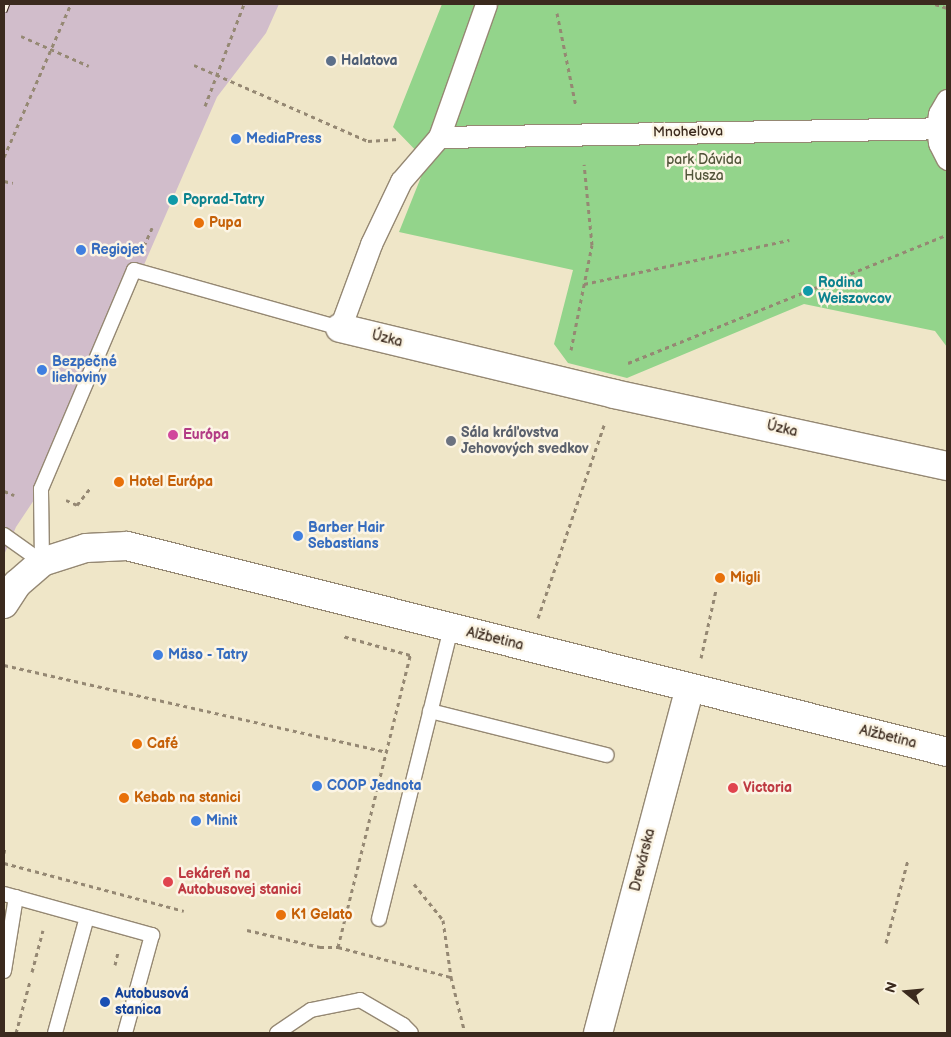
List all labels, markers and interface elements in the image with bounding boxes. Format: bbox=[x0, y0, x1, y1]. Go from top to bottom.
place label: Halatova bbox=[341, 53, 398, 69]
marker: Halatova bbox=[325, 55, 337, 67]
street label: Mnoheľova bbox=[653, 123, 723, 141]
place label: MediaPress bbox=[246, 131, 322, 147]
marker: MediaPress bbox=[230, 133, 242, 145]
park label: park Dávida Husza bbox=[666, 152, 742, 184]
place label: Poprad-Tatry bbox=[183, 192, 264, 208]
marker: Poprad-Tatry bbox=[167, 194, 179, 206]
place label: Pupa bbox=[209, 215, 242, 231]
marker: Pupa bbox=[193, 217, 205, 229]
place label: Regiojet bbox=[91, 242, 144, 258]
marker: Regiojet bbox=[75, 244, 87, 256]
place label: Rodina Weiszovcov bbox=[818, 275, 891, 308]
marker: Rodina Weiszovcov bbox=[802, 285, 814, 297]
street label: Úzka bbox=[370, 327, 404, 351]
place label: Bezpečné liehoviny bbox=[52, 354, 117, 387]
marker: Bezpečné liehoviny bbox=[36, 364, 48, 376]
street label: Úzka bbox=[765, 417, 799, 441]
place label: Sála kráľovstva Jehovových svedkov bbox=[461, 425, 589, 458]
place label: Európa bbox=[183, 427, 229, 443]
marker: Európa bbox=[167, 429, 179, 441]
marker: Sála kráľovstva Jehovových svedkov bbox=[445, 435, 457, 447]
place label: Hotel Európa bbox=[129, 474, 213, 490]
marker: Hotel Európa bbox=[113, 476, 125, 488]
place label: Barber Hair Sebastians bbox=[308, 520, 385, 552]
marker: Barber Hair Sebastians bbox=[292, 530, 304, 542]
place label: Migli bbox=[730, 570, 760, 586]
marker: Migli bbox=[714, 572, 726, 584]
street label: Alžbetina bbox=[465, 624, 525, 654]
place label: Mäso - Tatry bbox=[168, 647, 248, 663]
marker: Mäso - Tatry bbox=[152, 649, 164, 661]
street label: Alžbetina bbox=[858, 722, 918, 752]
place label: Café bbox=[147, 736, 178, 752]
marker: Café bbox=[131, 738, 143, 750]
place label: COOP Jednota bbox=[327, 778, 421, 794]
marker: COOP Jednota bbox=[311, 780, 323, 792]
place label: Victoria bbox=[743, 780, 792, 796]
marker: Victoria bbox=[727, 782, 739, 794]
place label: Kebab na stanici bbox=[134, 790, 241, 806]
marker: Kebab na stanici bbox=[118, 792, 130, 804]
place label: Minit bbox=[206, 813, 237, 829]
marker: Minit bbox=[190, 815, 202, 827]
street label: Drevárska bbox=[627, 827, 659, 893]
place label: Lekáreň na Autobusovej stanici bbox=[178, 866, 301, 899]
marker: Lekáreň na Autobusovej stanici bbox=[162, 876, 174, 888]
place label: K1 Gelato bbox=[291, 907, 353, 923]
marker: K1 Gelato bbox=[275, 909, 287, 921]
north arrow bbox=[881, 967, 931, 1017]
text: N bbox=[882, 980, 901, 995]
place label: Autobusová stanica bbox=[115, 986, 189, 1019]
marker: Autobusová stanica bbox=[99, 996, 111, 1008]

